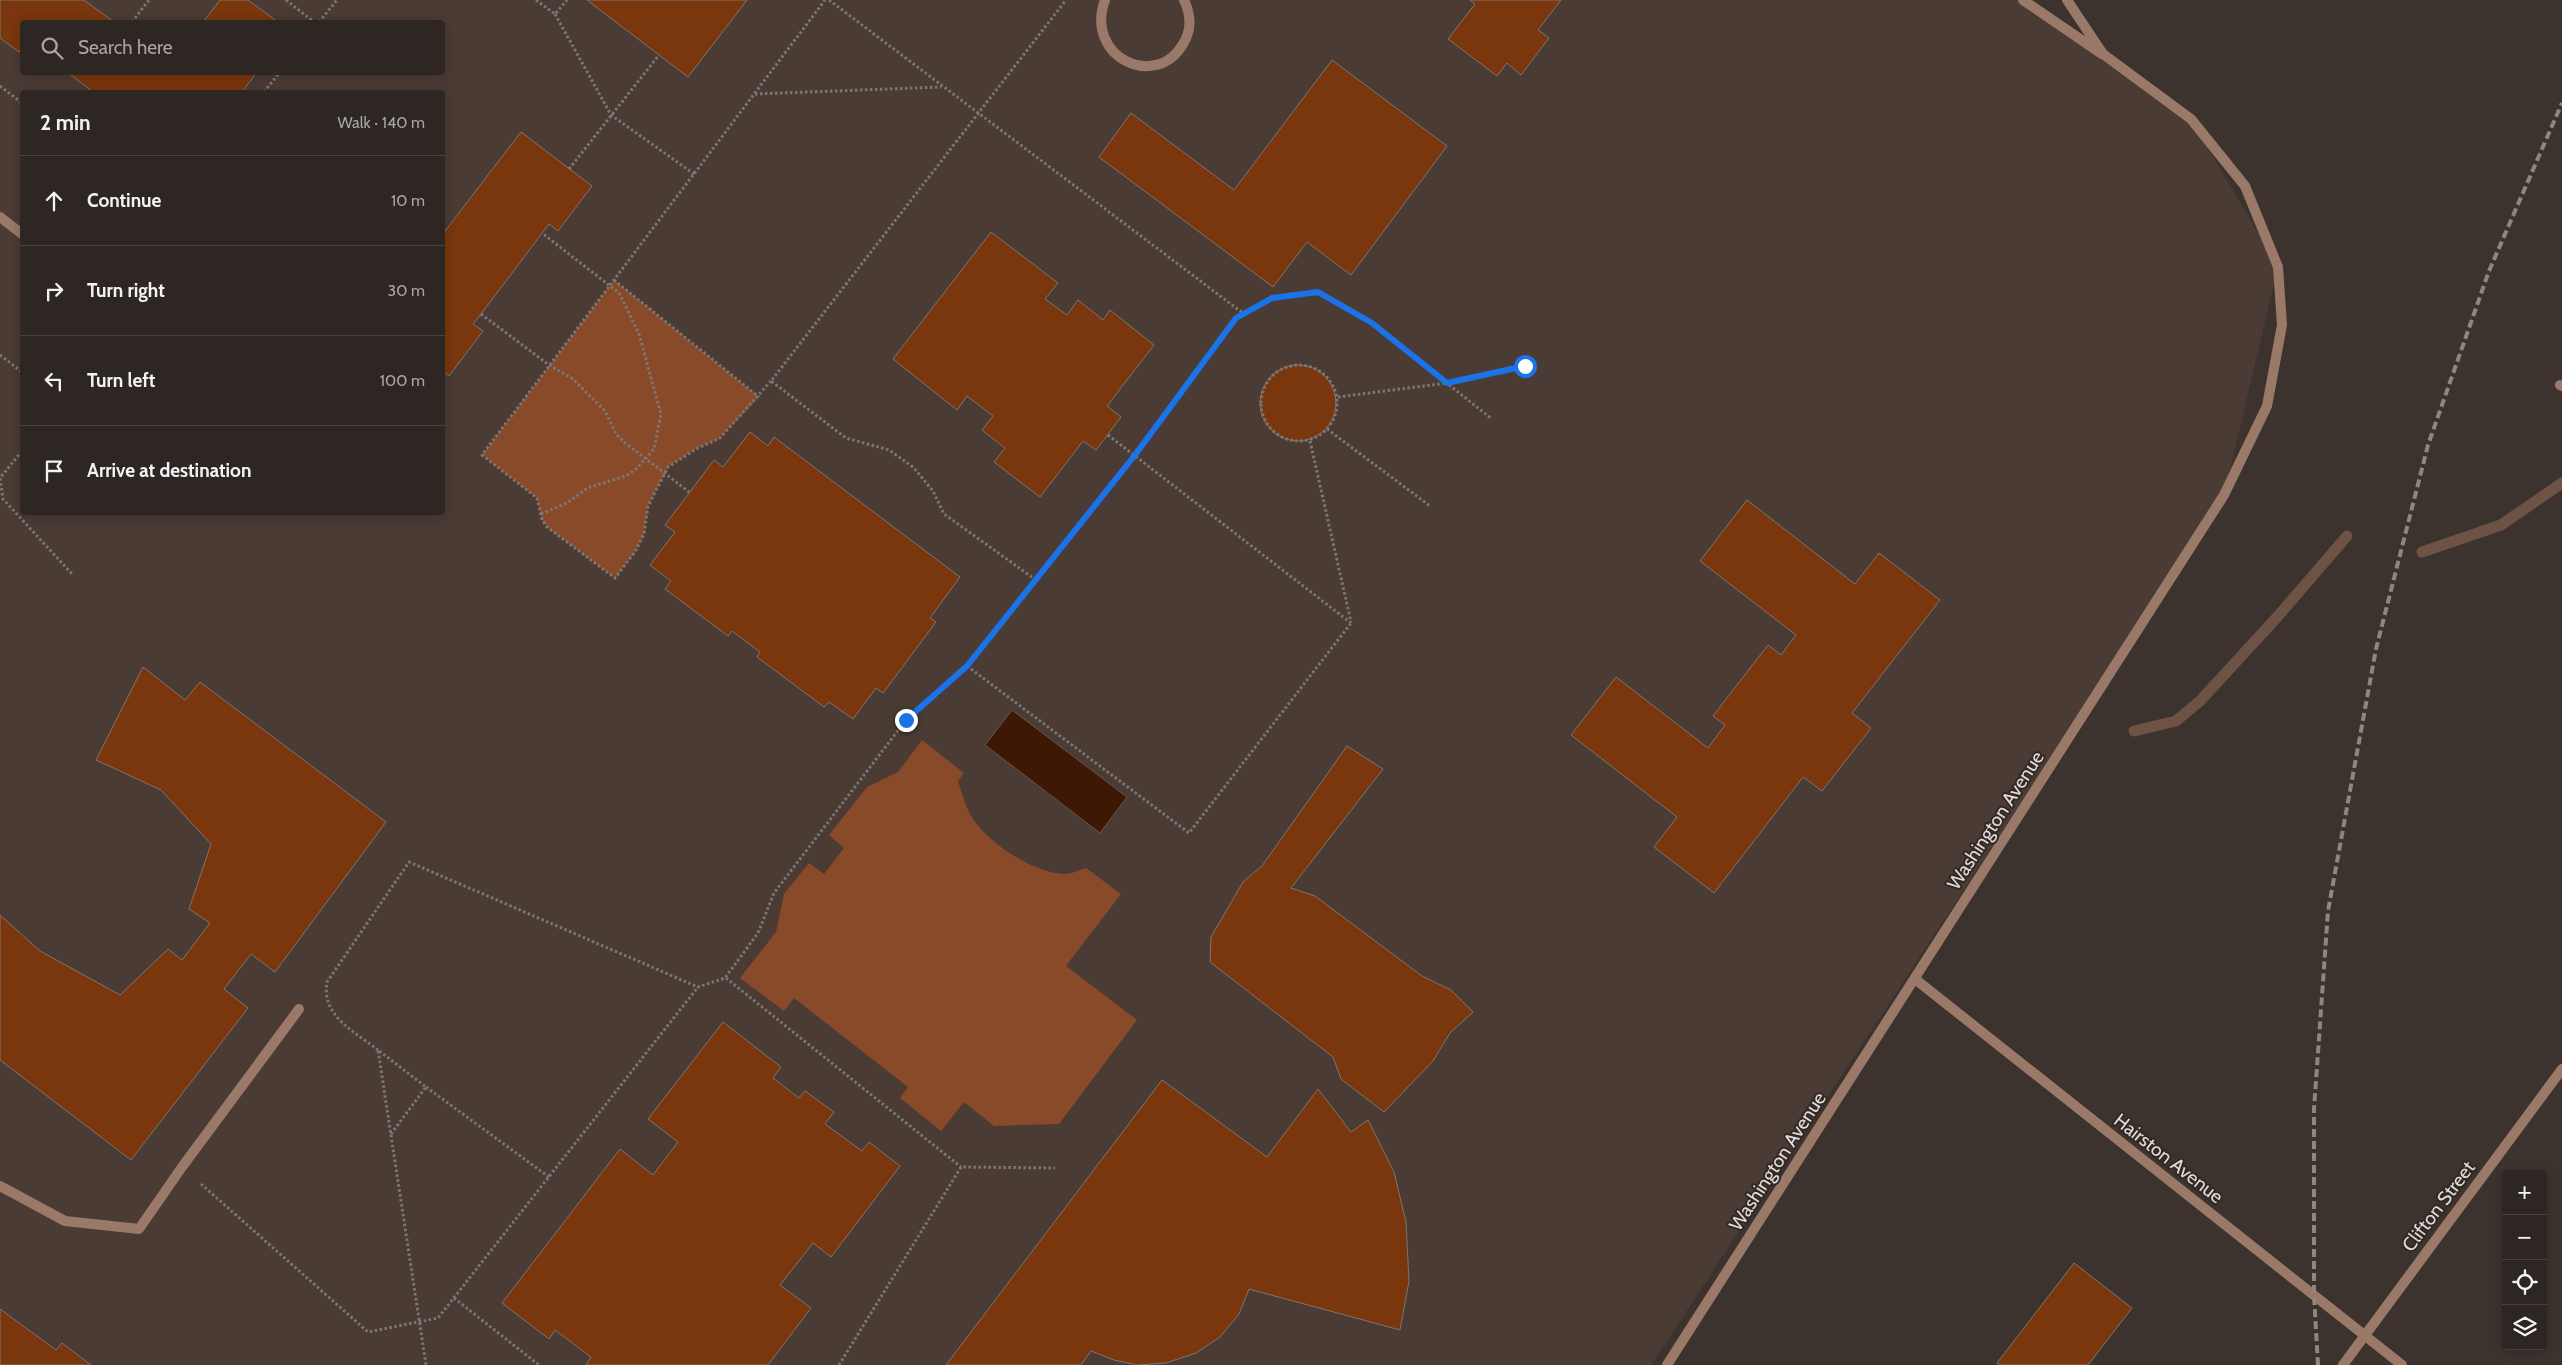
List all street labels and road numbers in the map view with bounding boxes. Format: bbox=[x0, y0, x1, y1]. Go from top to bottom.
street label: Washington Avenue bbox=[1942, 746, 2049, 894]
street label: Washington Avenue bbox=[1724, 1087, 1831, 1235]
street label: Hairston Avenue bbox=[2110, 1109, 2228, 1208]
street label: Clifton Street bbox=[2397, 1156, 2480, 1256]

